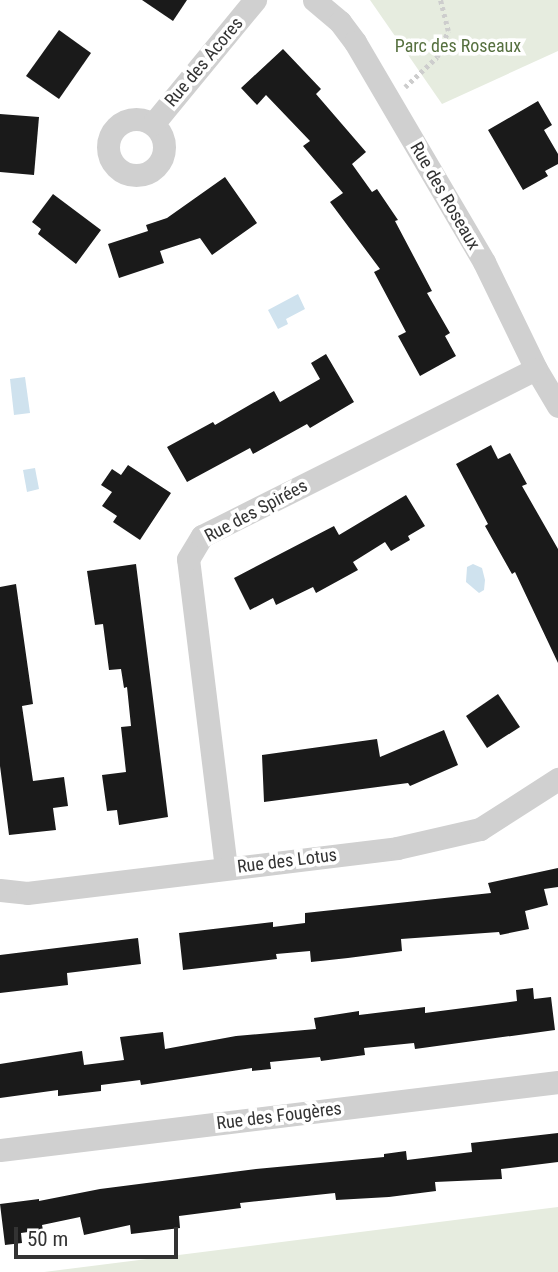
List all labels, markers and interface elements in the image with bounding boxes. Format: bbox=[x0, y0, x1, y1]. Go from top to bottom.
street label: Rue des Acores bbox=[160, 13, 248, 111]
park label: Parc des Roseaux bbox=[395, 35, 521, 57]
street label: Rue des Roseaux bbox=[405, 138, 485, 254]
street label: Rue des Spirées bbox=[201, 475, 311, 547]
street label: Rue des Lotus bbox=[236, 844, 338, 878]
street label: Rue des Fougères bbox=[215, 1098, 343, 1134]
scale bar bbox=[18, 1212, 182, 1256]
text: 50 m bbox=[27, 1227, 68, 1251]

